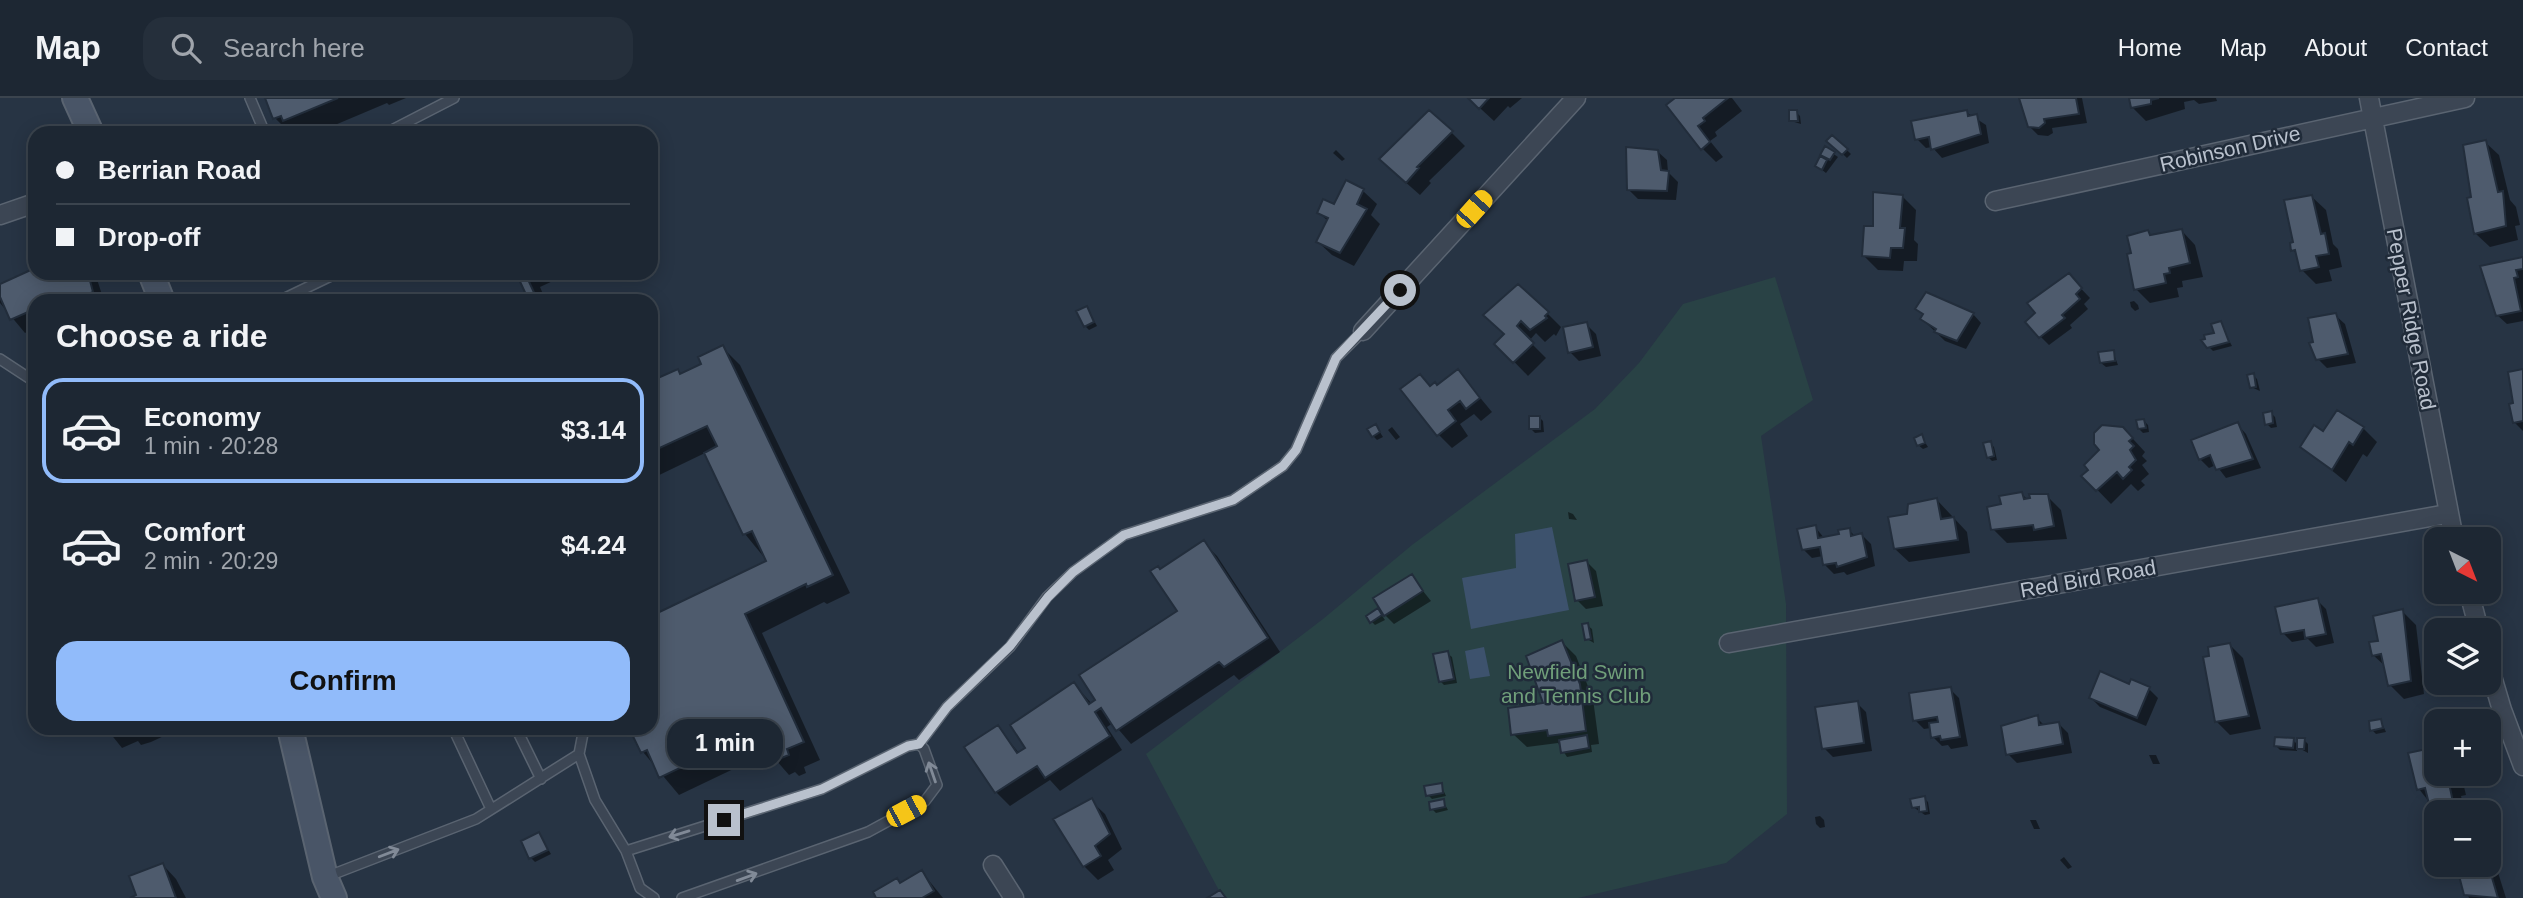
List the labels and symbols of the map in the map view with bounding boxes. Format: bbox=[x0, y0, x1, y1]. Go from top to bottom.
street label: Robinson Drive bbox=[2157, 121, 2302, 176]
car bbox=[1453, 186, 1496, 232]
street label: Pepper Ridge Road bbox=[2383, 226, 2440, 412]
route start bbox=[1384, 274, 1416, 306]
north arrow bbox=[2424, 527, 2501, 604]
street label: Red Bird Road bbox=[2018, 555, 2158, 602]
park label: Newfield Swim and Tennis Club bbox=[1501, 660, 1651, 707]
callout: 1 min bbox=[666, 718, 782, 768]
one-way arrow bbox=[925, 762, 937, 784]
car bbox=[883, 792, 930, 830]
route end bbox=[708, 804, 740, 836]
one-way arrow bbox=[668, 829, 690, 842]
one-way arrow bbox=[378, 845, 399, 858]
one-way arrow bbox=[735, 869, 757, 882]

